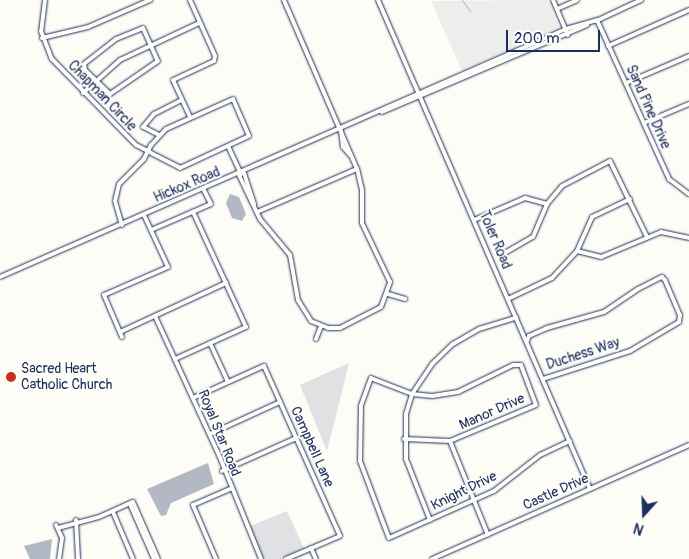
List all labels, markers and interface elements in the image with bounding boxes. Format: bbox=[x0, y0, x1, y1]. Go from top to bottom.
scale bar bbox=[509, 20, 603, 52]
text: 200 m bbox=[514, 29, 559, 48]
street label: Chapman Circle bbox=[64, 57, 140, 135]
street label: Sand Pine Drive bbox=[622, 63, 674, 151]
street label: Hickox Road bbox=[151, 163, 223, 207]
street label: Toler Road bbox=[475, 208, 515, 272]
street label: Duchess Way bbox=[544, 334, 622, 374]
place label: Sacred Heart Catholic Church bbox=[21, 361, 112, 394]
marker: Sacred Heart Catholic Church bbox=[5, 371, 17, 383]
street label: Royal Star Road bbox=[194, 387, 244, 479]
street label: Manor Drive bbox=[457, 390, 527, 434]
street label: Campbell Lane bbox=[287, 404, 337, 490]
street label: Knight Drive bbox=[428, 468, 500, 514]
street label: Castle Drive bbox=[521, 470, 591, 514]
north arrow bbox=[619, 489, 669, 539]
text: N bbox=[631, 519, 646, 538]

